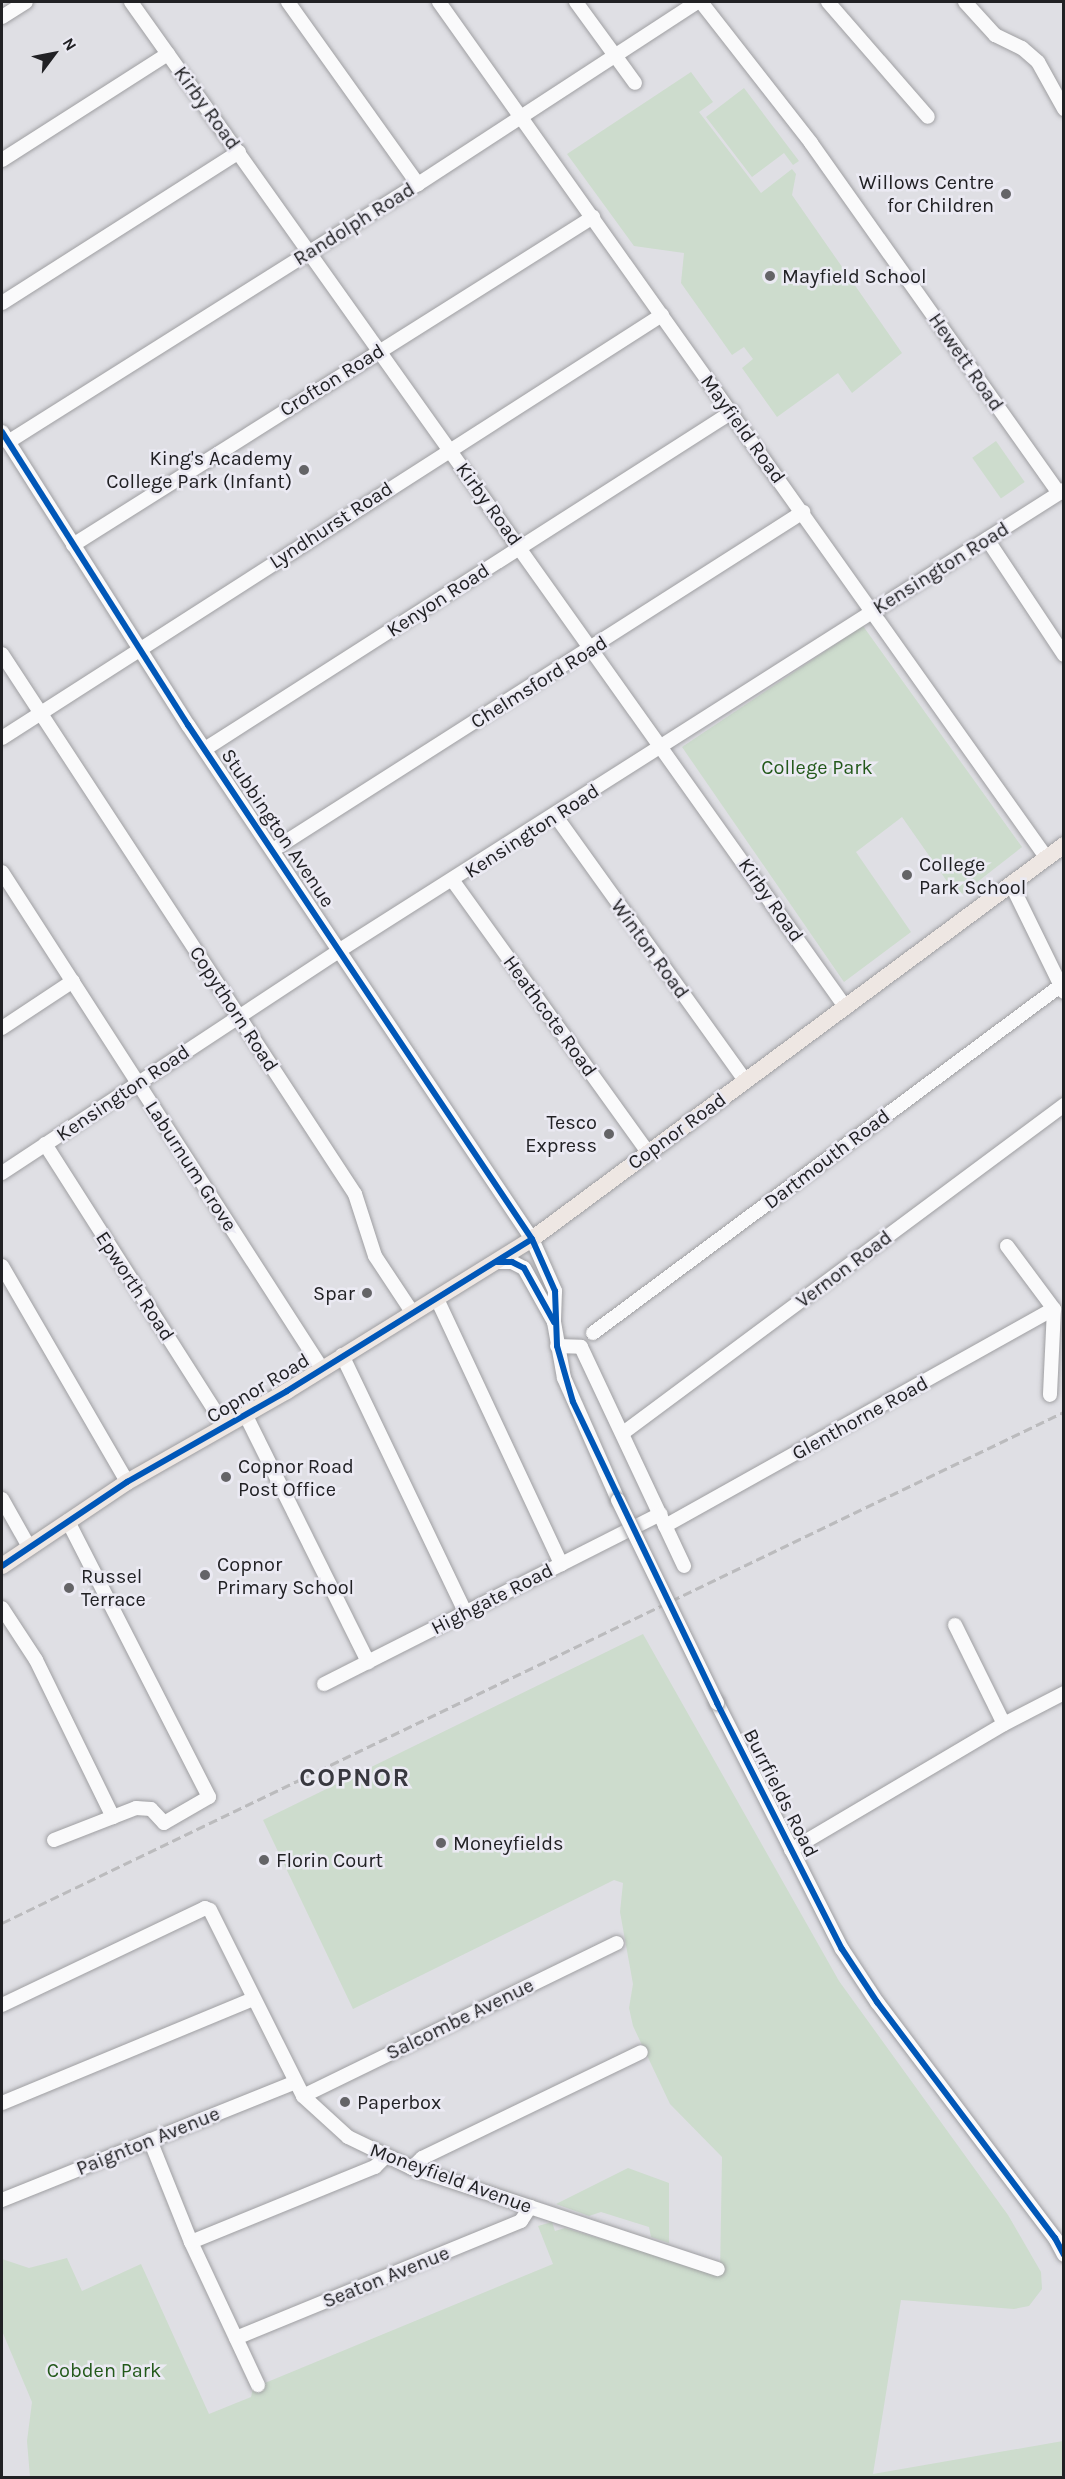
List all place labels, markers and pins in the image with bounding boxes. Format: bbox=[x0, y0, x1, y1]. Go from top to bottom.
place label: Willows Centre for Children bbox=[859, 170, 994, 217]
marker: Willows Centre for Children bbox=[999, 187, 1013, 201]
place label: Mayfield School bbox=[782, 264, 926, 288]
marker: Mayfield School bbox=[763, 269, 777, 283]
place label: King's Academy College Park (Infant) bbox=[106, 446, 292, 493]
marker: King's Academy College Park (Infant) bbox=[297, 463, 311, 477]
place label: College Park School bbox=[919, 852, 1026, 899]
marker: College Park School bbox=[900, 868, 914, 882]
place label: Tesco Express bbox=[525, 1110, 597, 1157]
marker: Tesco Express bbox=[602, 1127, 616, 1141]
place label: Spar bbox=[313, 1281, 355, 1305]
marker: Spar bbox=[360, 1286, 374, 1300]
place label: Copnor Road Post Office bbox=[238, 1454, 354, 1501]
marker: Copnor Road Post Office bbox=[219, 1470, 233, 1484]
place label: Copnor Primary School bbox=[217, 1552, 354, 1599]
place label: Russel Terrace bbox=[81, 1564, 146, 1611]
marker: Copnor Primary School bbox=[198, 1568, 212, 1582]
marker: Russel Terrace bbox=[62, 1581, 76, 1595]
place label: Moneyfields bbox=[453, 1831, 564, 1855]
marker: Moneyfields bbox=[434, 1836, 448, 1850]
place label: Florin Court bbox=[276, 1848, 383, 1872]
marker: Florin Court bbox=[257, 1853, 271, 1867]
place label: Paperbox bbox=[357, 2090, 441, 2114]
marker: Paperbox bbox=[338, 2095, 352, 2109]

